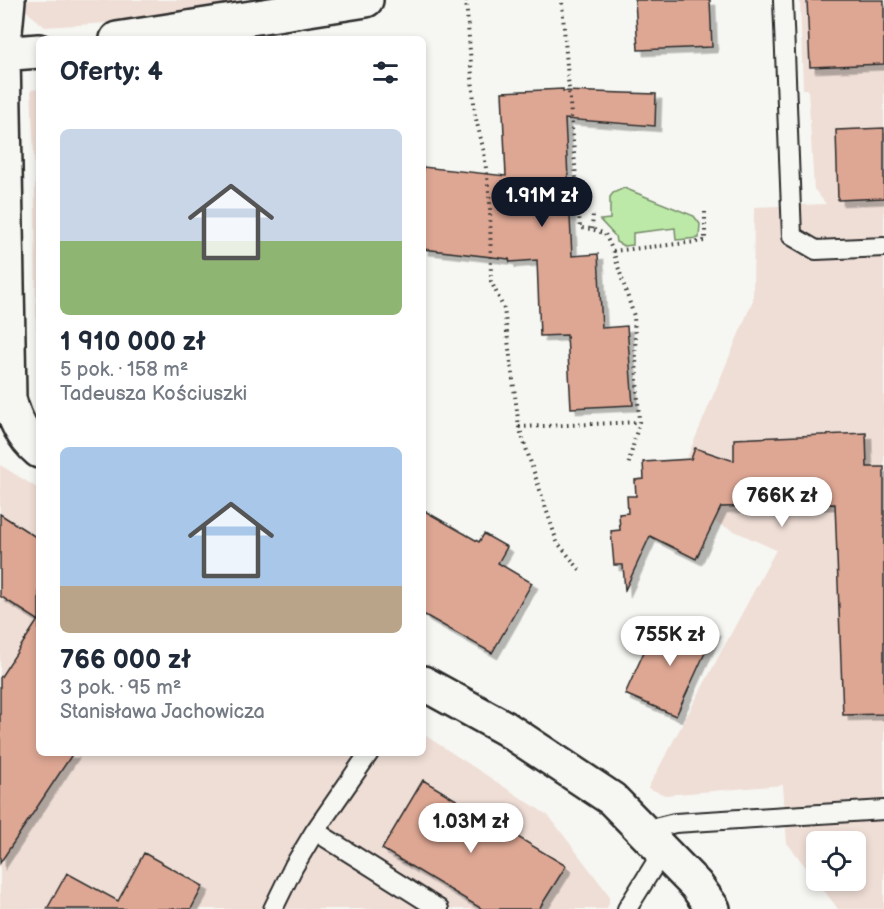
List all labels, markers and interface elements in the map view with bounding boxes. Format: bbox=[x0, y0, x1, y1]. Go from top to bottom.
icon: filters bbox=[369, 56, 402, 89]
text: Oferty: 4 bbox=[60, 57, 163, 88]
icon: home bbox=[177, 168, 285, 276]
pin: 1.91M zł bbox=[480, 177, 604, 228]
text: 1.91M zł bbox=[505, 184, 579, 208]
text: 1 910 000 zł bbox=[60, 327, 206, 358]
text: 5 pok. · 158 m² bbox=[60, 358, 188, 382]
text: Tadeusza Kościuszki bbox=[60, 382, 247, 406]
pin: 766K zł bbox=[727, 477, 837, 528]
text: 766K zł bbox=[746, 484, 818, 508]
icon: home bbox=[177, 486, 285, 594]
pin: 755K zł bbox=[615, 616, 725, 667]
text: 755K zł bbox=[635, 623, 705, 647]
text: 766 000 zł bbox=[60, 645, 191, 676]
text: 3 pok. · 95 m² bbox=[60, 676, 181, 700]
text: Stanisława Jachowicza bbox=[60, 700, 265, 724]
pin: 1.03M zł bbox=[409, 803, 533, 854]
text: 1.03M zł bbox=[432, 810, 510, 834]
map controls bbox=[806, 831, 866, 891]
button: locate bbox=[806, 831, 866, 891]

